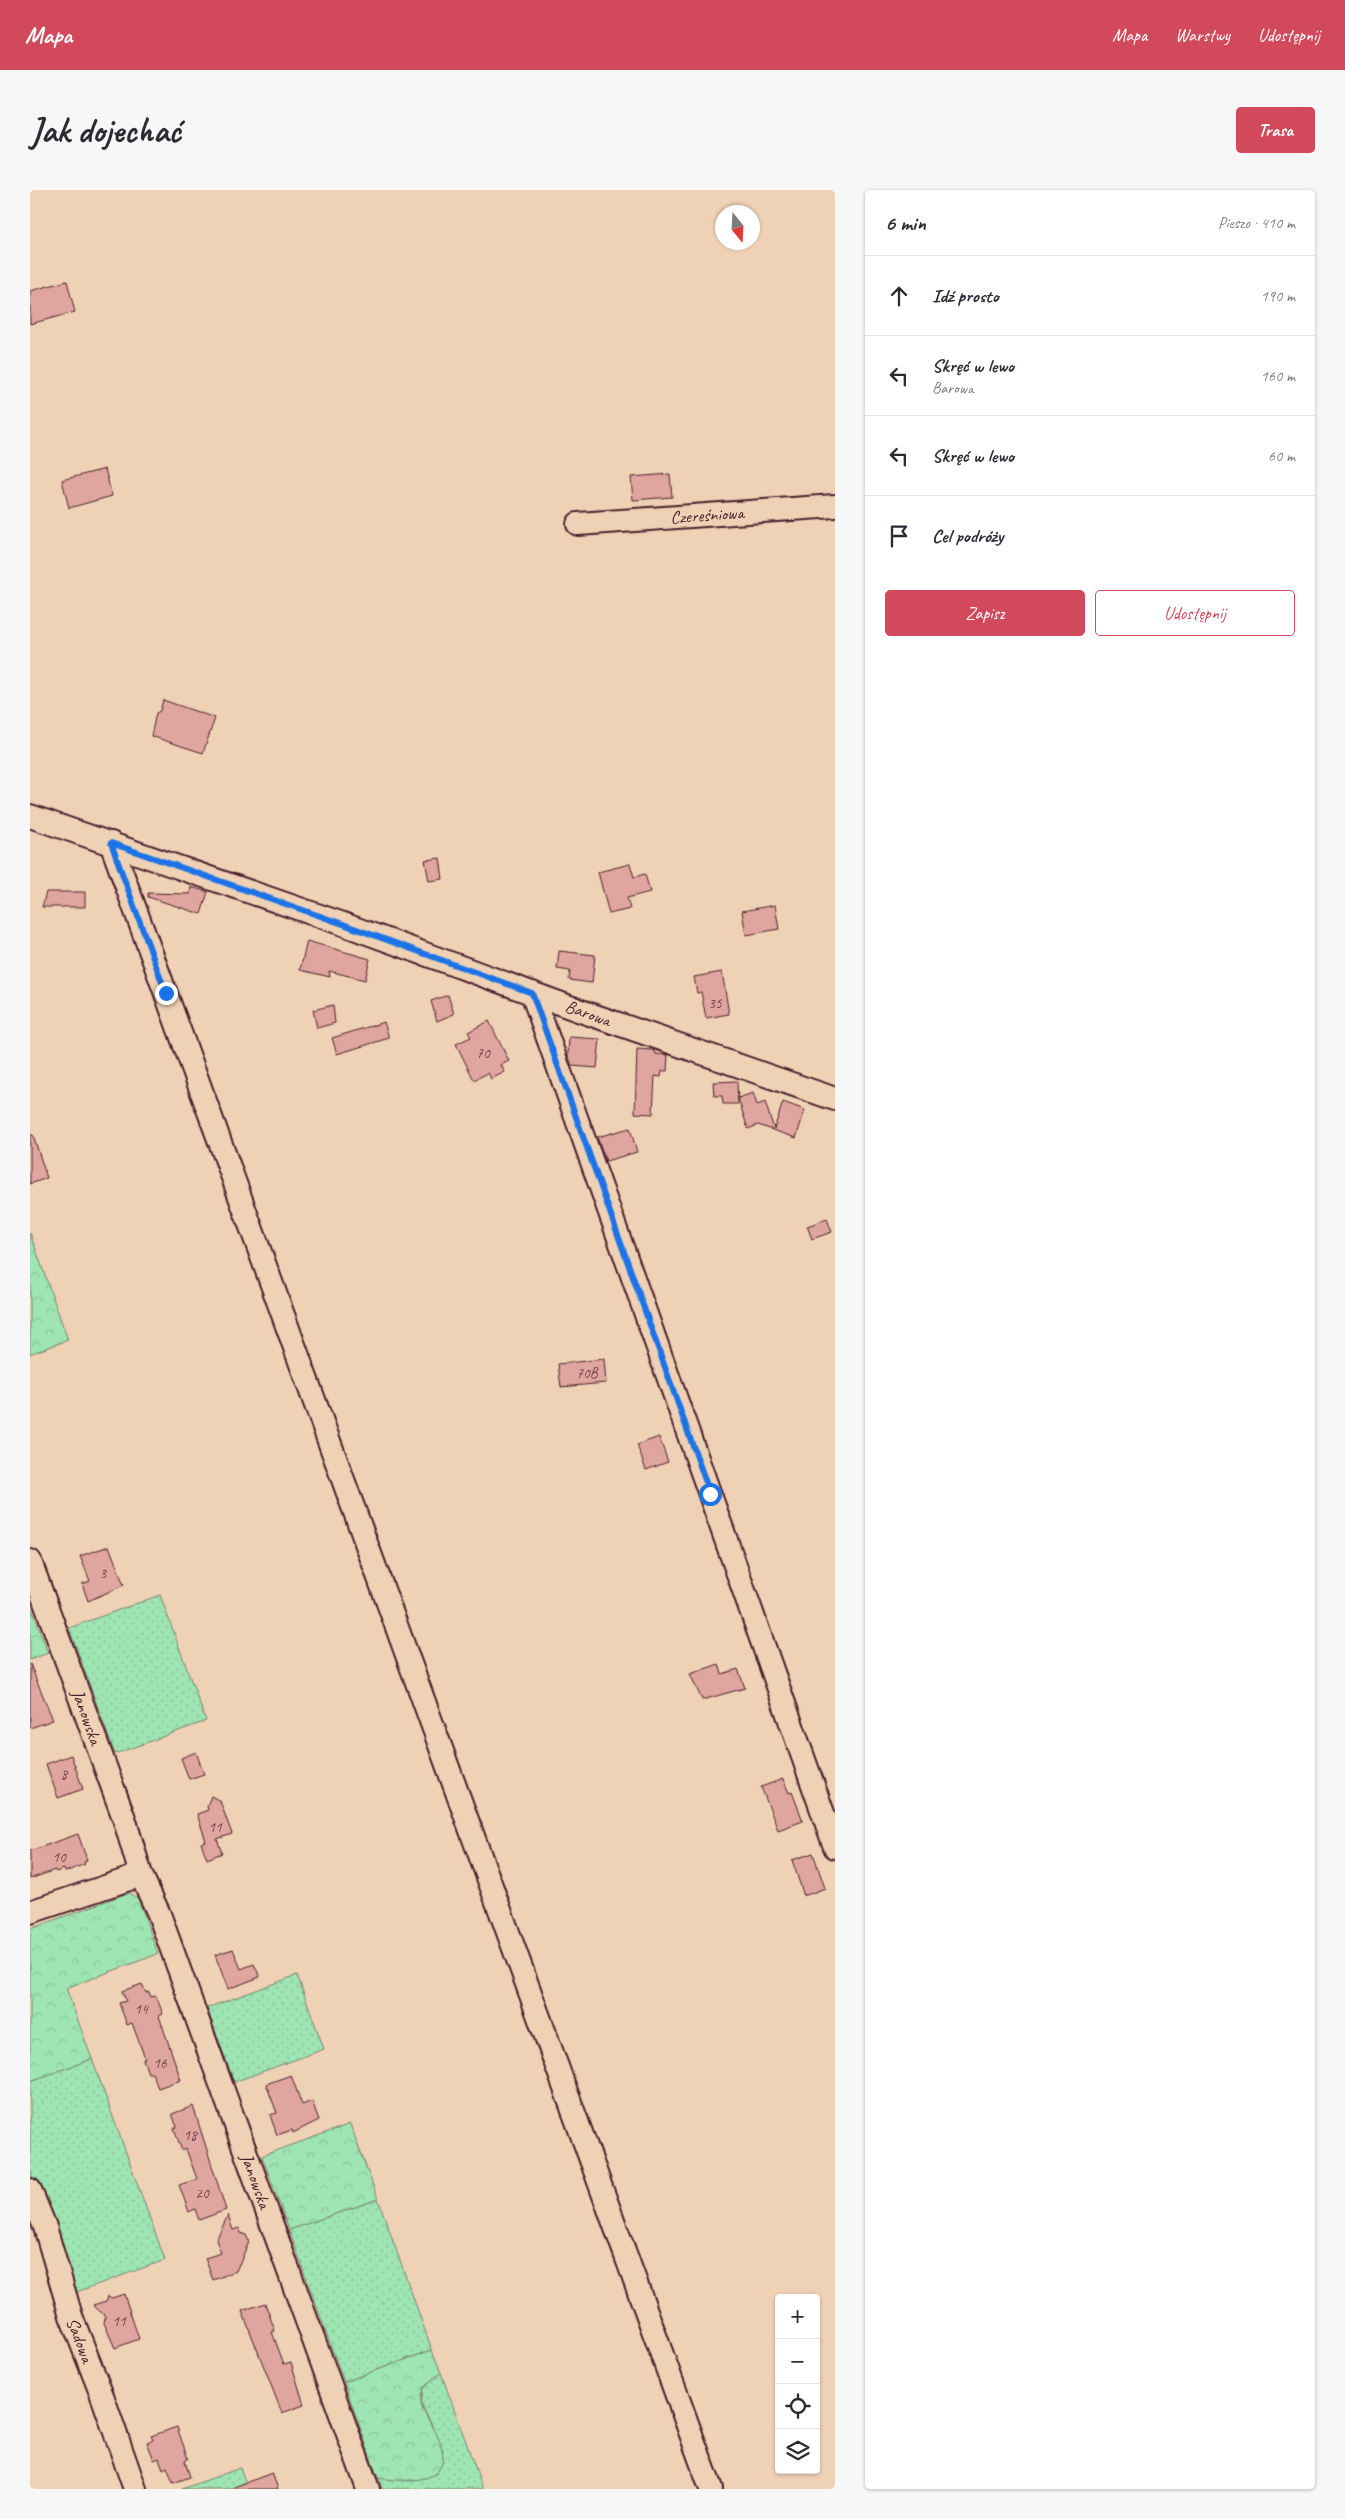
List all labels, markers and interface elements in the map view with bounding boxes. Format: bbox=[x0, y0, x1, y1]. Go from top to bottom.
text: Mapa bbox=[25, 20, 72, 50]
text: Mapa bbox=[1112, 24, 1147, 46]
text: Warstwy bbox=[1175, 24, 1230, 46]
text: Udostępnij bbox=[1258, 24, 1320, 46]
button: Trasa bbox=[1236, 107, 1315, 153]
text: Jak dojechać bbox=[30, 108, 181, 153]
north arrow bbox=[715, 205, 760, 250]
text: 6 min bbox=[885, 210, 926, 236]
text: Pieszo · 410 m bbox=[1218, 213, 1295, 233]
icon: ahead bbox=[885, 282, 913, 310]
text: Idź prosto bbox=[932, 284, 999, 308]
text: 190 m bbox=[1261, 286, 1295, 306]
text: Skręć w lewo bbox=[932, 354, 1014, 378]
icon: left bbox=[885, 362, 913, 390]
text: 160 m bbox=[1261, 366, 1295, 386]
text: Barowa bbox=[932, 378, 974, 398]
icon: left bbox=[885, 442, 913, 470]
text: Skręć w lewo bbox=[932, 444, 1014, 468]
text: 60 m bbox=[1268, 446, 1295, 466]
street label: Czereśniowa bbox=[670, 501, 746, 529]
icon: arrive bbox=[885, 522, 913, 550]
text: Cel podróży bbox=[932, 524, 1003, 548]
button: Zapisz bbox=[885, 590, 1085, 636]
button: Udostępnij bbox=[1095, 590, 1295, 636]
route end bbox=[155, 982, 178, 1005]
house number: 35 bbox=[708, 994, 723, 1013]
street label: Barowa bbox=[562, 995, 615, 1032]
house number: 70 bbox=[476, 1044, 491, 1063]
house number: 70B bbox=[576, 1364, 599, 1383]
route start bbox=[699, 1483, 722, 1506]
house number: 3 bbox=[100, 1564, 108, 1583]
street label: Janowska bbox=[67, 1685, 108, 1749]
house number: 8 bbox=[61, 1765, 69, 1784]
house number: 11 bbox=[208, 1818, 223, 1837]
house number: 10 bbox=[52, 1848, 67, 1867]
house number: 14 bbox=[134, 2000, 149, 2019]
house number: 16 bbox=[153, 2054, 168, 2073]
house number: 18 bbox=[183, 2126, 198, 2145]
street label: Janowska bbox=[236, 2149, 277, 2213]
house number: 20 bbox=[195, 2184, 210, 2203]
map controls bbox=[775, 2294, 820, 2474]
button: + bbox=[775, 2294, 820, 2339]
house number: 11 bbox=[112, 2312, 127, 2331]
street label: Sadowa bbox=[61, 2314, 99, 2367]
button: − bbox=[775, 2339, 820, 2384]
button: locate bbox=[775, 2384, 820, 2429]
button: layers bbox=[775, 2429, 820, 2474]

